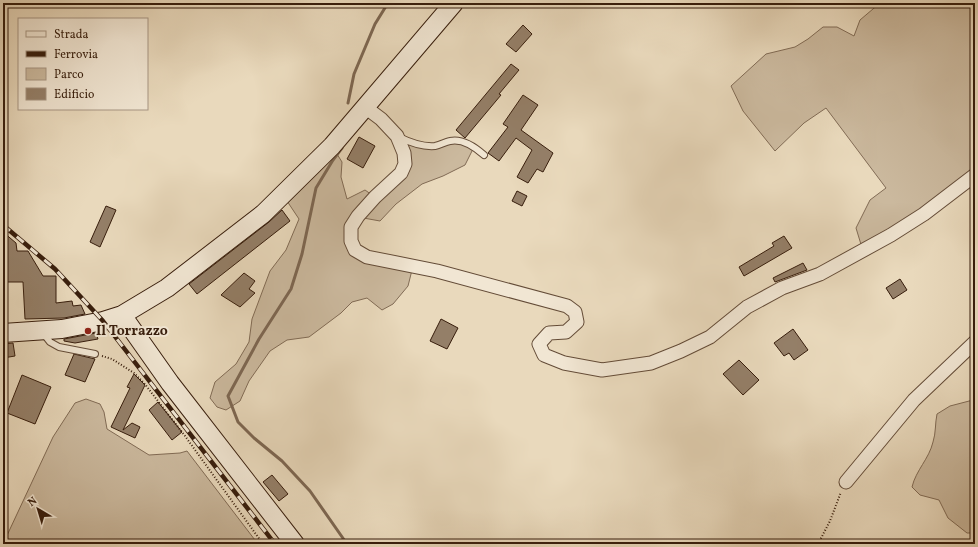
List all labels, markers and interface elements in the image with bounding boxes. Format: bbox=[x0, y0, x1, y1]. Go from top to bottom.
legend bbox=[18, 18, 148, 110]
text: Strada bbox=[54, 27, 89, 43]
text: Ferrovia bbox=[54, 47, 98, 63]
text: Parco bbox=[54, 67, 84, 83]
text: Edificio bbox=[54, 87, 94, 103]
place label: Il Torrazzo bbox=[96, 322, 168, 341]
marker: Il Torrazzo bbox=[83, 326, 93, 336]
north arrow bbox=[18, 489, 58, 529]
text: N bbox=[25, 494, 41, 511]

